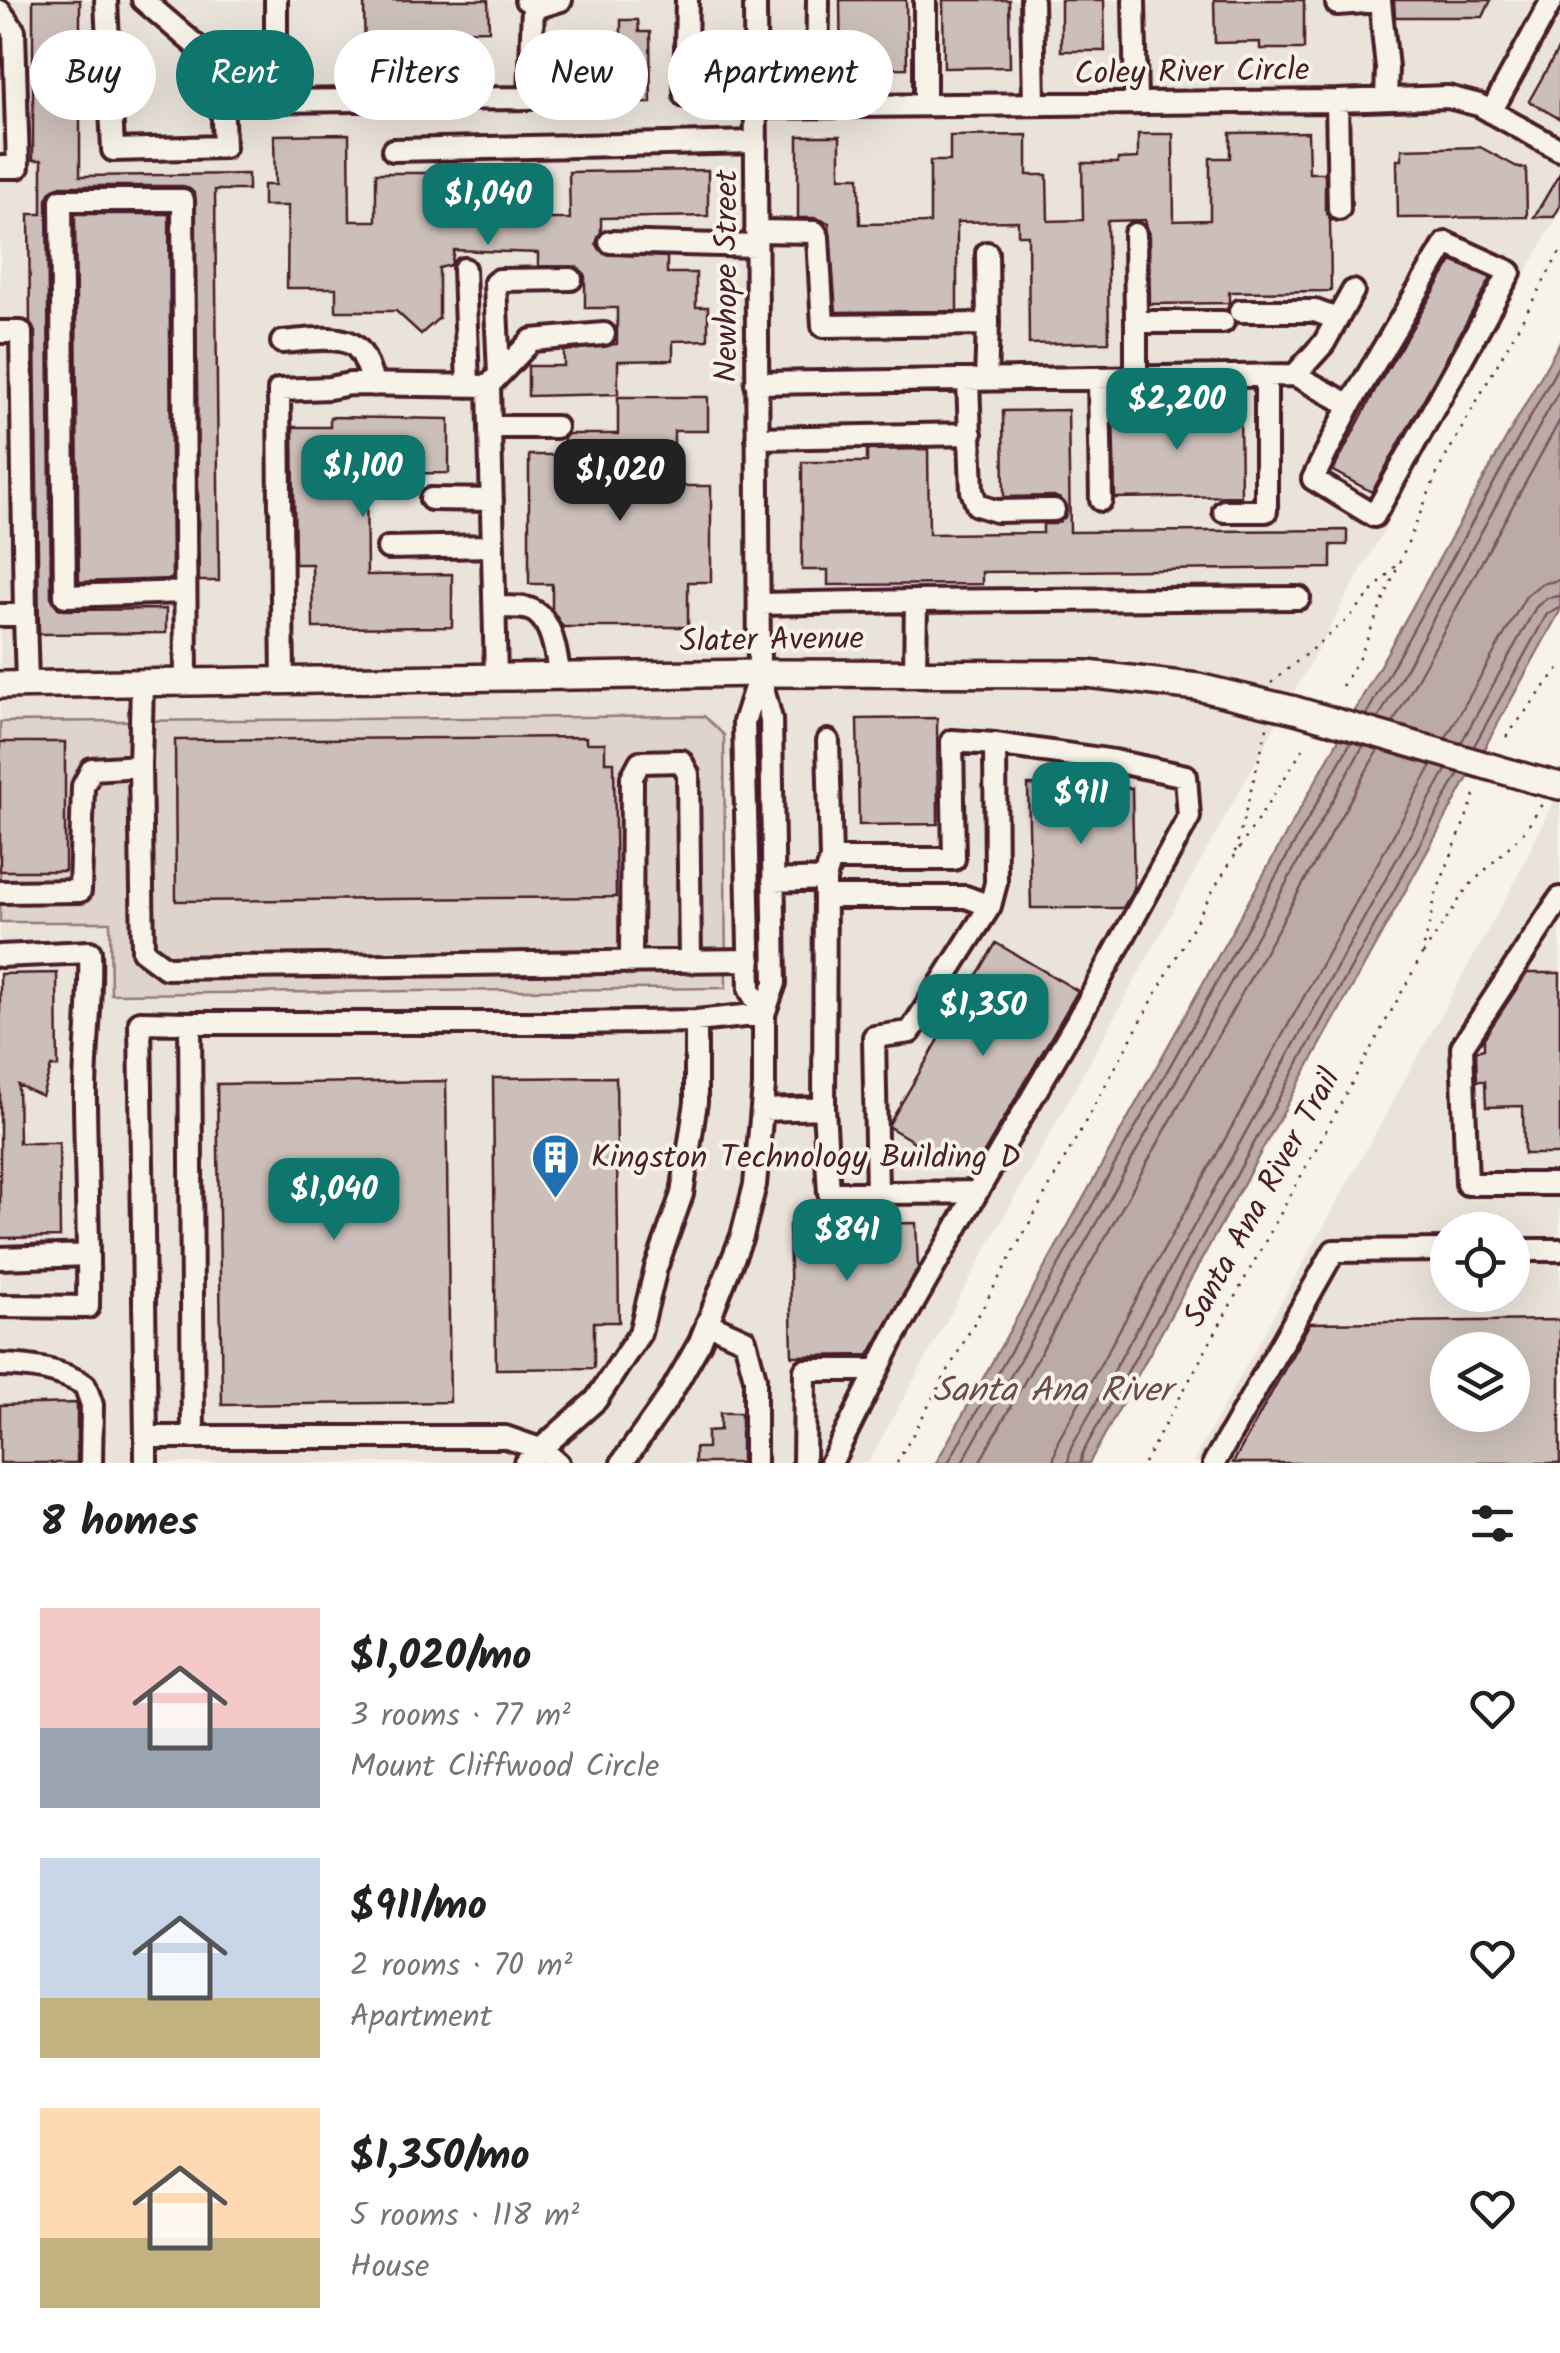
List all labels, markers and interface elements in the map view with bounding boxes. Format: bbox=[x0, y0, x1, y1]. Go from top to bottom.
chip: Buy bbox=[30, 30, 156, 120]
chip: Rent bbox=[176, 30, 314, 120]
chip: Filters bbox=[334, 30, 495, 120]
chip: New bbox=[515, 30, 648, 120]
chip: Apartment bbox=[668, 30, 893, 120]
street label: Coley River Circle bbox=[1074, 45, 1310, 101]
pin: $1,040 bbox=[407, 163, 569, 248]
street label: Newhope Street bbox=[702, 169, 753, 382]
text: $1,040 bbox=[444, 170, 532, 221]
pin: $2,200 bbox=[1096, 368, 1258, 453]
text: $2,200 bbox=[1128, 375, 1226, 426]
pin: $1,100 bbox=[282, 435, 444, 520]
pin: $1,020 bbox=[539, 439, 701, 524]
text: $1,100 bbox=[323, 442, 403, 493]
text: $1,020 bbox=[576, 446, 664, 497]
street label: Slater Avenue bbox=[679, 614, 865, 668]
pin: $911 bbox=[1022, 762, 1140, 847]
text: $911 bbox=[1054, 769, 1108, 820]
pin: $1,350 bbox=[902, 974, 1064, 1059]
text: $1,350 bbox=[939, 981, 1027, 1032]
street label: Santa Ana River Trail bbox=[1171, 1059, 1356, 1337]
building icon: Kingston Technology Building D bbox=[530, 1132, 582, 1200]
place label: Kingston Technology Building D bbox=[591, 1133, 1021, 1184]
pin: $1,040 bbox=[253, 1158, 415, 1243]
text: $1,040 bbox=[290, 1165, 378, 1216]
pin: $841 bbox=[788, 1199, 906, 1284]
text: $841 bbox=[815, 1206, 879, 1257]
map controls bbox=[1430, 1212, 1530, 1432]
button: locate bbox=[1430, 1212, 1530, 1312]
button: layers bbox=[1430, 1332, 1530, 1432]
water label: Santa Ana River bbox=[933, 1364, 1178, 1420]
text: 8 homes bbox=[40, 1490, 198, 1557]
icon: filters bbox=[1465, 1496, 1520, 1551]
text: $1,020/mo bbox=[350, 1624, 532, 1691]
icon: home bbox=[120, 1648, 240, 1768]
icon: heart bbox=[1465, 1681, 1520, 1736]
text: 3 rooms · 77 m² bbox=[350, 1691, 571, 1742]
text: Mount Cliffwood Circle bbox=[350, 1742, 659, 1793]
text: $911/mo bbox=[350, 1874, 487, 1941]
icon: home bbox=[120, 1898, 240, 2018]
icon: heart bbox=[1465, 1931, 1520, 1986]
text: 2 rooms · 70 m² bbox=[350, 1941, 572, 1992]
text: Apartment bbox=[350, 1992, 492, 2043]
text: $1,350/mo bbox=[350, 2124, 530, 2191]
icon: home bbox=[120, 2148, 240, 2268]
icon: heart bbox=[1465, 2181, 1520, 2236]
text: 5 rooms · 118 m² bbox=[350, 2191, 579, 2242]
text: House bbox=[350, 2242, 429, 2293]

